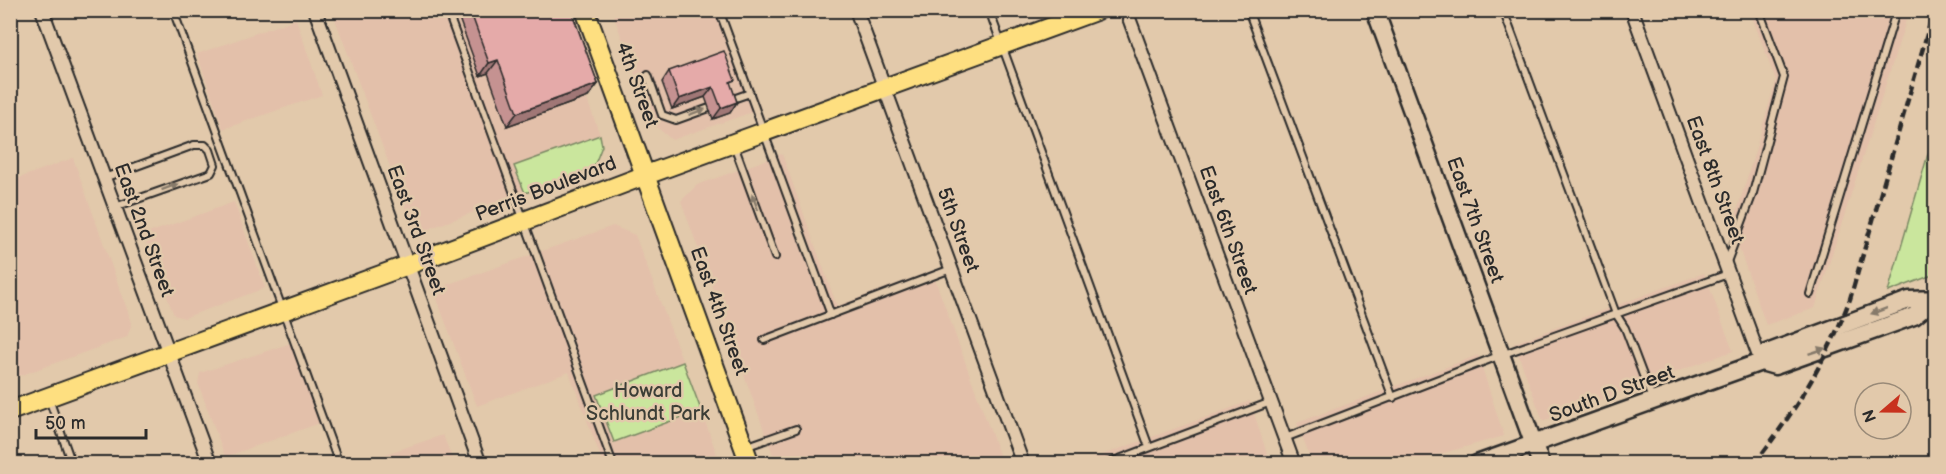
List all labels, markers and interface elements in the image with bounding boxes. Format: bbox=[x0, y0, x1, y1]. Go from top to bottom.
street label: 4th Street bbox=[610, 39, 664, 131]
one-way arrow bbox=[689, 107, 707, 117]
street label: East 8th Street bbox=[1681, 113, 1749, 247]
street label: Perris Boulevard bbox=[472, 151, 620, 227]
street label: East 7th Street bbox=[1441, 154, 1509, 286]
street label: East 2nd Street bbox=[109, 160, 179, 300]
street label: East 3rd Street bbox=[381, 162, 451, 298]
street label: East 6th Street bbox=[1194, 162, 1262, 298]
one-way arrow bbox=[161, 182, 179, 192]
street label: 5th Street bbox=[932, 184, 984, 276]
one-way arrow bbox=[750, 193, 760, 211]
street label: East 4th Street bbox=[685, 243, 753, 379]
one-way arrow bbox=[1870, 307, 1888, 317]
one-way arrow bbox=[1808, 346, 1826, 356]
street label: South D Street bbox=[1546, 360, 1678, 428]
park label: Howard Schlundt Park bbox=[586, 379, 710, 426]
north arrow bbox=[1853, 381, 1913, 441]
scale bar bbox=[36, 402, 146, 440]
text: N bbox=[1859, 407, 1881, 425]
text: 50 m bbox=[45, 413, 86, 434]

